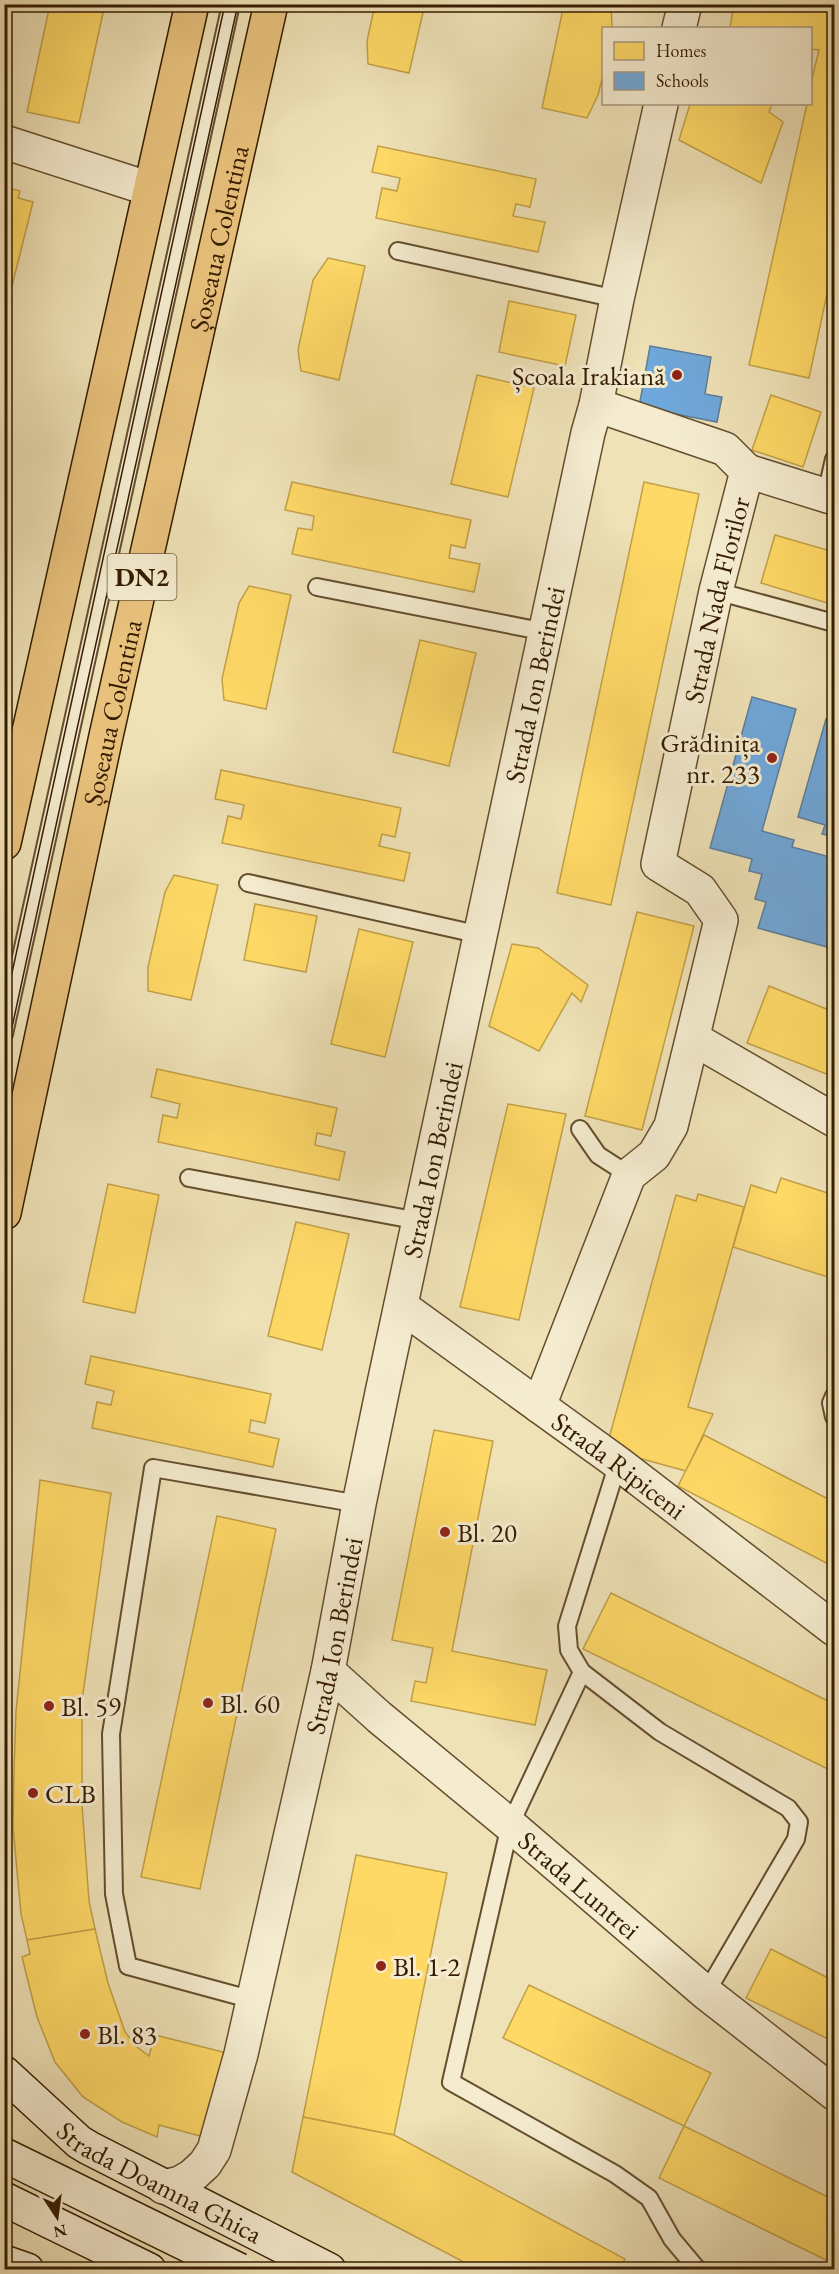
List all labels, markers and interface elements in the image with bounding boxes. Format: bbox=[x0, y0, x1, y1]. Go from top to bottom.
legend bbox=[602, 27, 812, 105]
text: Homes bbox=[656, 39, 707, 62]
text: Schools bbox=[656, 69, 709, 92]
street label: Șoseaua Colentina bbox=[180, 142, 256, 335]
place label: Școala Irakiană bbox=[512, 358, 665, 393]
marker: Școala Irakiană bbox=[670, 368, 684, 382]
street label: Strada Nada Florilor bbox=[675, 493, 757, 706]
road number: DN2 bbox=[108, 554, 176, 600]
street label: Strada Ion Berindei bbox=[496, 583, 572, 786]
street label: Șoseaua Colentina bbox=[74, 616, 149, 809]
place label: Grădinița nr. 233 bbox=[660, 725, 760, 791]
marker: Grădinița nr. 233 bbox=[765, 751, 779, 765]
street label: Strada Ion Berindei bbox=[394, 1058, 470, 1261]
street label: Strada Ripiceni bbox=[545, 1403, 694, 1527]
place label: Bl. 20 bbox=[457, 1515, 517, 1550]
marker: Bl. 20 bbox=[438, 1525, 452, 1539]
street label: Strada Ion Berindei bbox=[297, 1534, 370, 1738]
place label: Bl. 60 bbox=[220, 1686, 280, 1721]
place label: Bl. 59 bbox=[61, 1689, 121, 1724]
marker: Bl. 60 bbox=[201, 1696, 215, 1710]
marker: Bl. 59 bbox=[42, 1699, 56, 1713]
place label: CLB bbox=[45, 1776, 96, 1811]
marker: CLB bbox=[26, 1786, 40, 1800]
street label: Strada Luntrei bbox=[511, 1823, 648, 1947]
place label: Bl. 1-2 bbox=[393, 1949, 460, 1984]
marker: Bl. 1-2 bbox=[374, 1959, 388, 1973]
place label: Bl. 83 bbox=[97, 2017, 157, 2052]
marker: Bl. 83 bbox=[78, 2027, 92, 2041]
street label: Strada Doamna Ghica bbox=[50, 2113, 269, 2251]
north arrow bbox=[27, 2187, 87, 2247]
text: N bbox=[52, 2219, 69, 2243]

